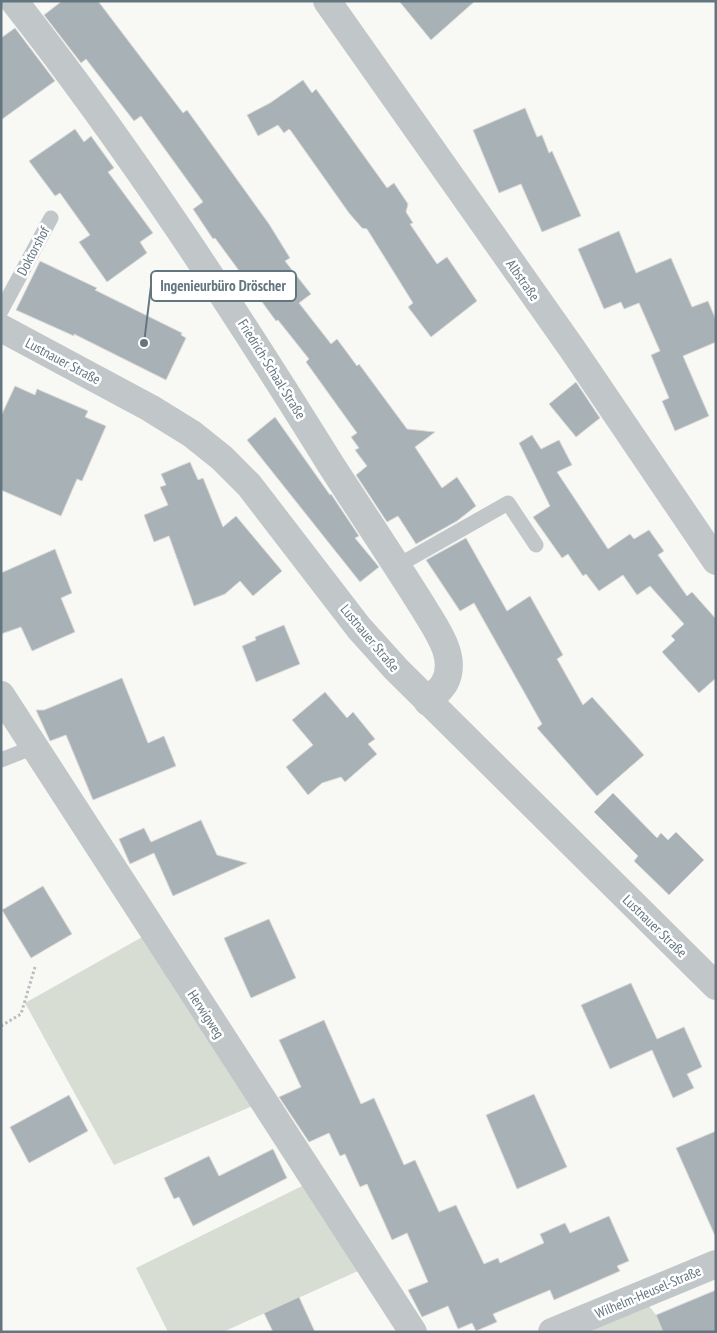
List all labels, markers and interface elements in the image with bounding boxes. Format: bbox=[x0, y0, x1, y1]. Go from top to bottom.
street label: Doktorshof bbox=[13, 223, 54, 279]
street label: Albstraße bbox=[502, 256, 544, 304]
callout: Ingenieurbüro Dröscher bbox=[151, 271, 296, 301]
text: Ingenieurbüro Dröscher bbox=[160, 276, 286, 295]
street label: Friedrich-Schaal-Straße bbox=[234, 316, 310, 422]
street label: Lustnauer Straße bbox=[22, 334, 104, 388]
street label: Lustnauer Straße bbox=[337, 601, 404, 676]
street label: Lustnauer Straße bbox=[619, 891, 691, 961]
street label: Herwigweg bbox=[184, 986, 228, 1042]
street label: Wilhelm-Heusel-Straße bbox=[592, 1262, 704, 1322]

